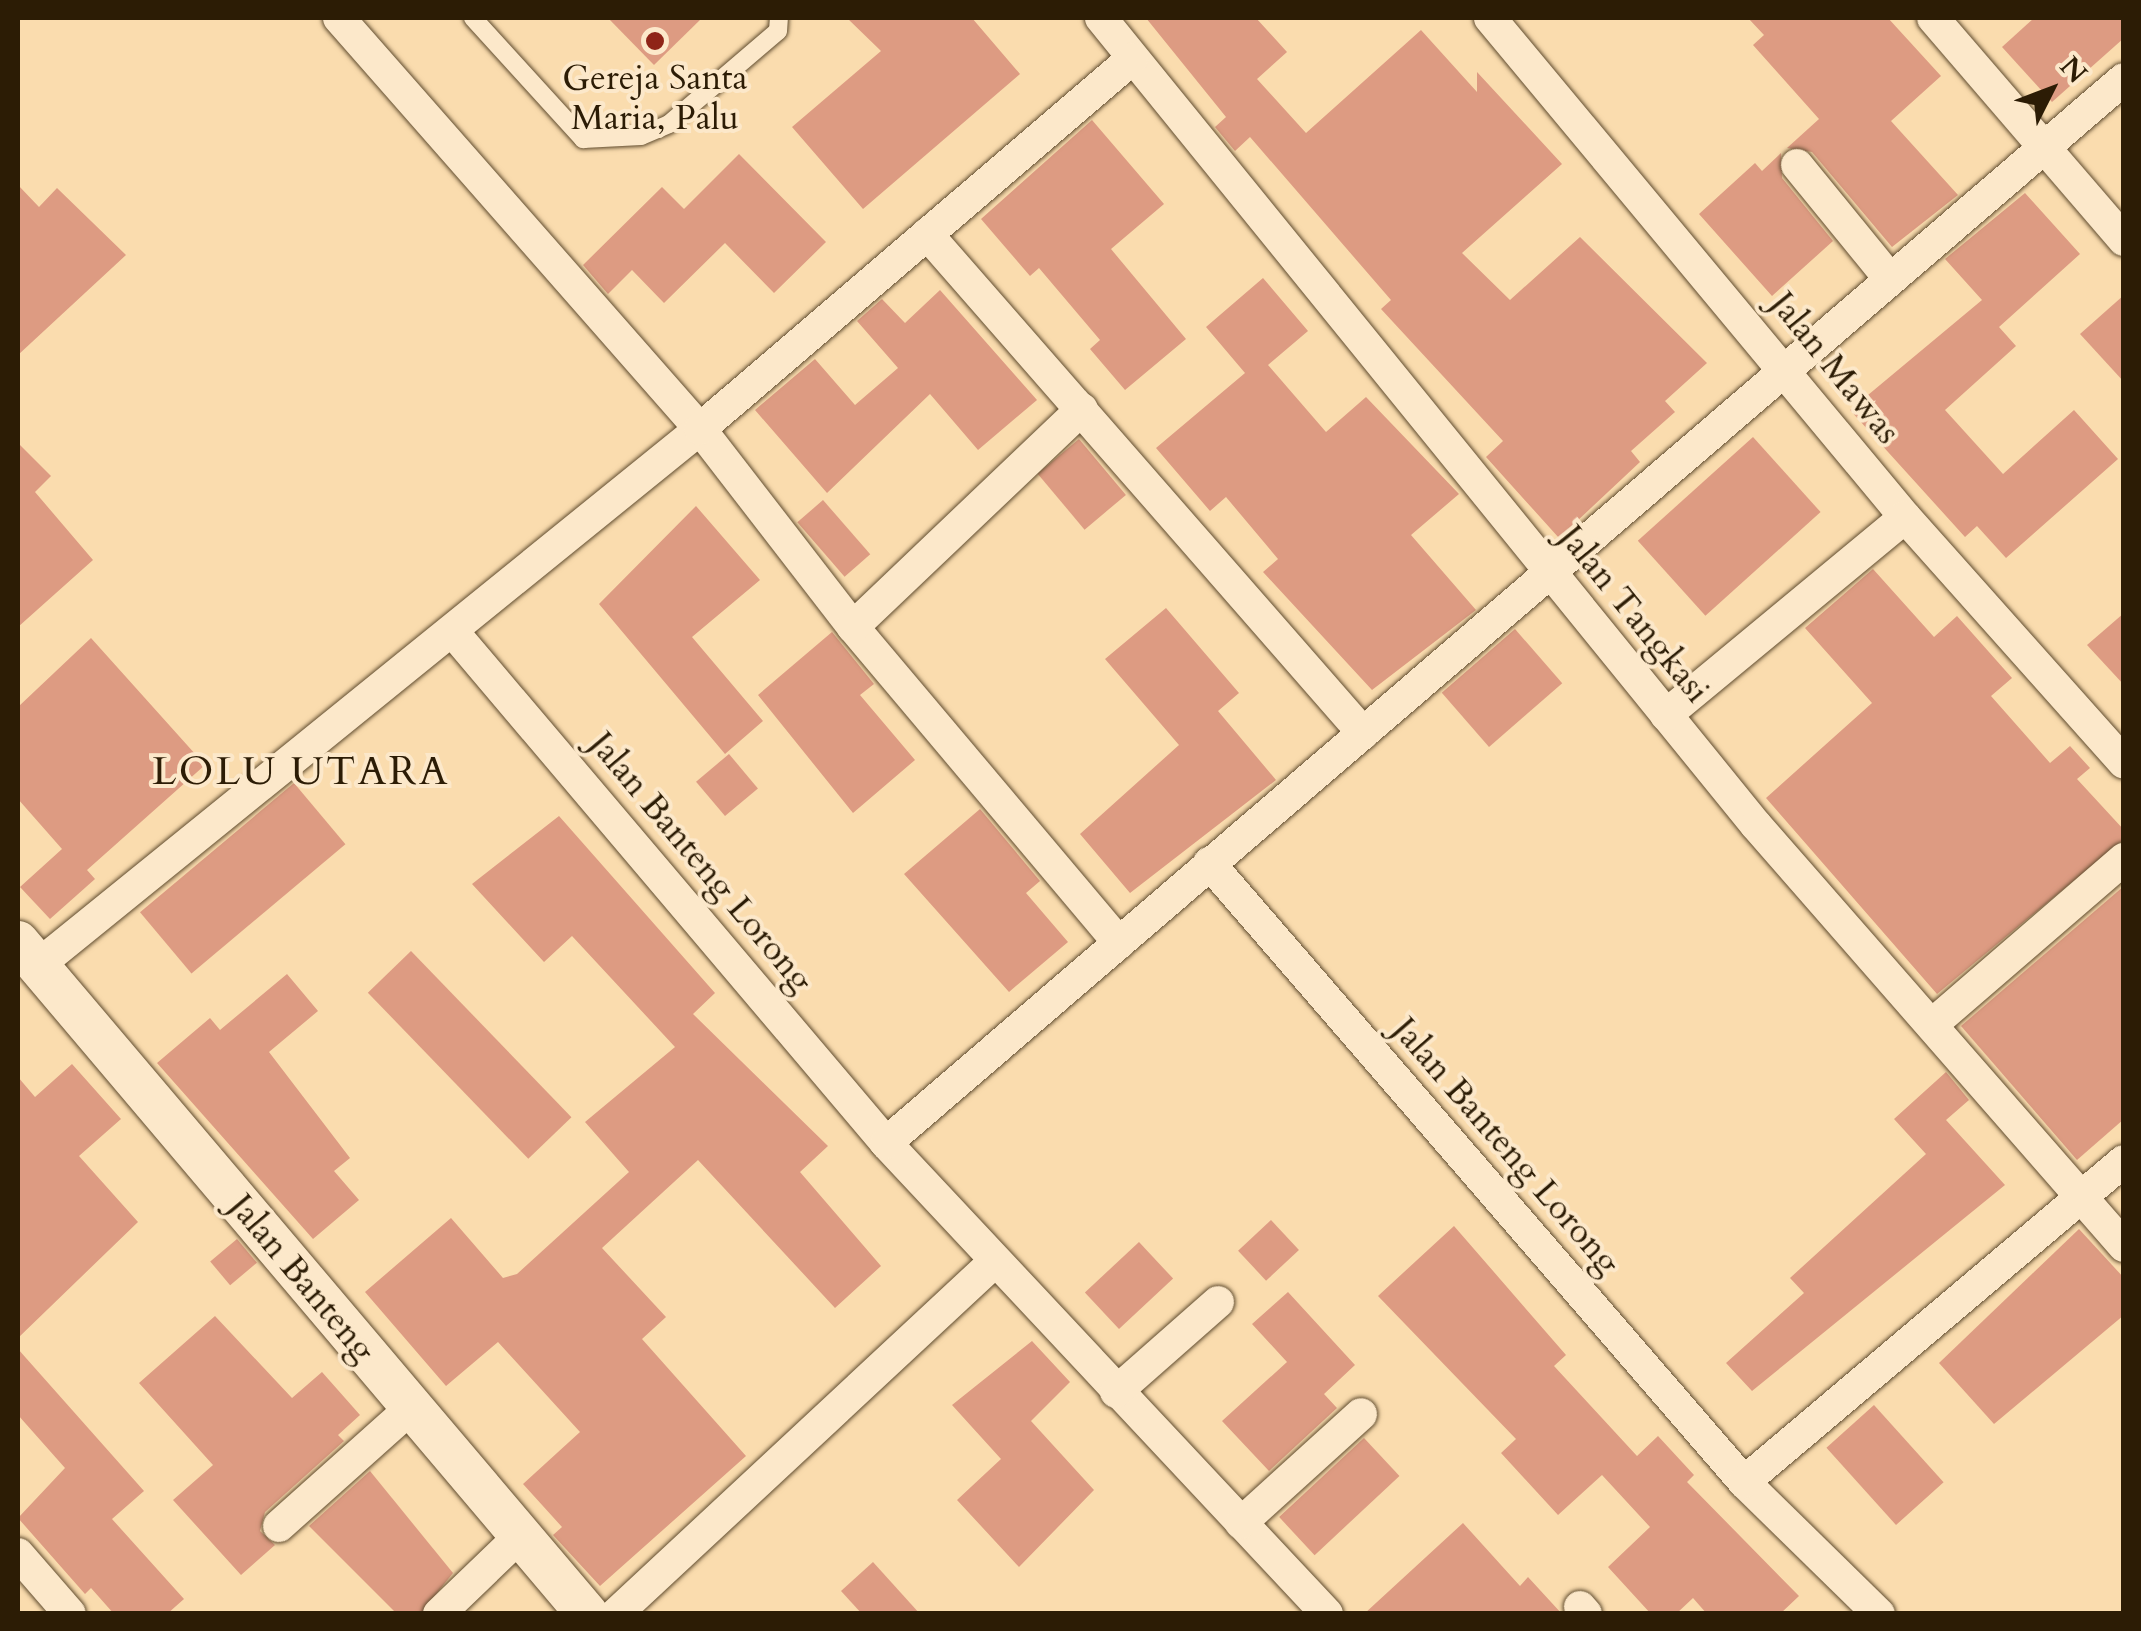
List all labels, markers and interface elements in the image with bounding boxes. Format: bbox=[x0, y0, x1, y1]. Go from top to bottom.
marker: Gereja Santa Maria, Palu bbox=[644, 30, 666, 52]
north arrow bbox=[2001, 40, 2101, 140]
text: N bbox=[2051, 48, 2096, 92]
place label: Gereja Santa Maria, Palu bbox=[562, 57, 748, 139]
street label: Jalan Mawas bbox=[1761, 284, 1909, 452]
street label: Jalan Tangkasi bbox=[1550, 517, 1718, 711]
street label: Jalan Banteng Lorong bbox=[580, 724, 822, 1000]
district label: LOLU UTARA bbox=[152, 748, 450, 796]
street label: Jalan Banteng Lorong bbox=[1383, 1009, 1629, 1283]
street label: Jalan Banteng bbox=[220, 1186, 384, 1370]

